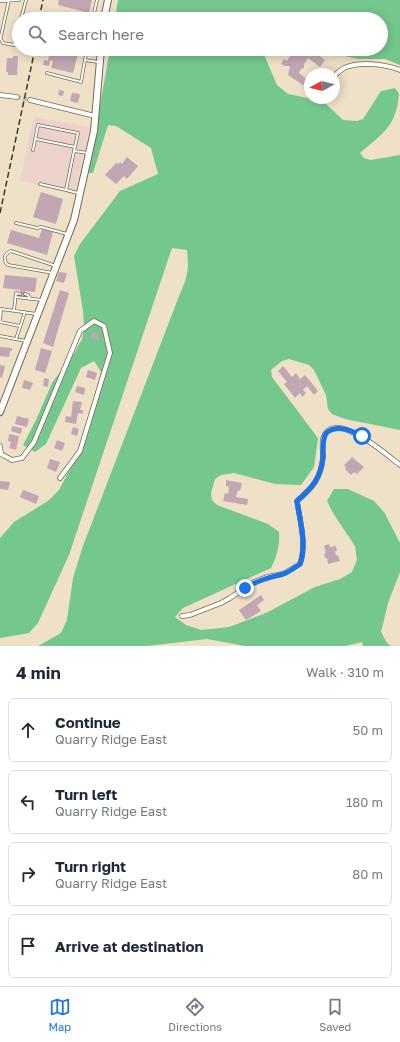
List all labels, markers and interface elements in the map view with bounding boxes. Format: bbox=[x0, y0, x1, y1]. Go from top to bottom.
search box bbox=[12, 12, 388, 56]
icon: search bbox=[26, 23, 48, 45]
text: Search here bbox=[58, 25, 144, 43]
north arrow bbox=[304, 68, 340, 104]
route start bbox=[353, 427, 371, 445]
route end bbox=[236, 579, 254, 597]
text: 4 min bbox=[16, 662, 61, 683]
text: Walk · 310 m bbox=[306, 664, 384, 680]
text: Continue bbox=[55, 713, 121, 731]
icon: ahead bbox=[17, 719, 39, 741]
text: 50 m bbox=[353, 722, 383, 738]
text: Quarry Ridge East bbox=[55, 731, 167, 747]
text: Turn left bbox=[55, 785, 117, 803]
icon: left bbox=[17, 791, 39, 813]
text: 180 m bbox=[346, 794, 383, 810]
text: Quarry Ridge East bbox=[55, 803, 167, 819]
text: Turn right bbox=[55, 857, 126, 875]
icon: right bbox=[17, 863, 39, 885]
text: 80 m bbox=[352, 866, 383, 882]
text: Quarry Ridge East bbox=[55, 875, 167, 891]
icon: arrive bbox=[17, 935, 39, 957]
text: Arrive at destination bbox=[55, 937, 204, 955]
tab: Map bbox=[49, 996, 71, 1033]
tab: Directions bbox=[168, 996, 222, 1033]
tab: Saved bbox=[319, 996, 351, 1033]

